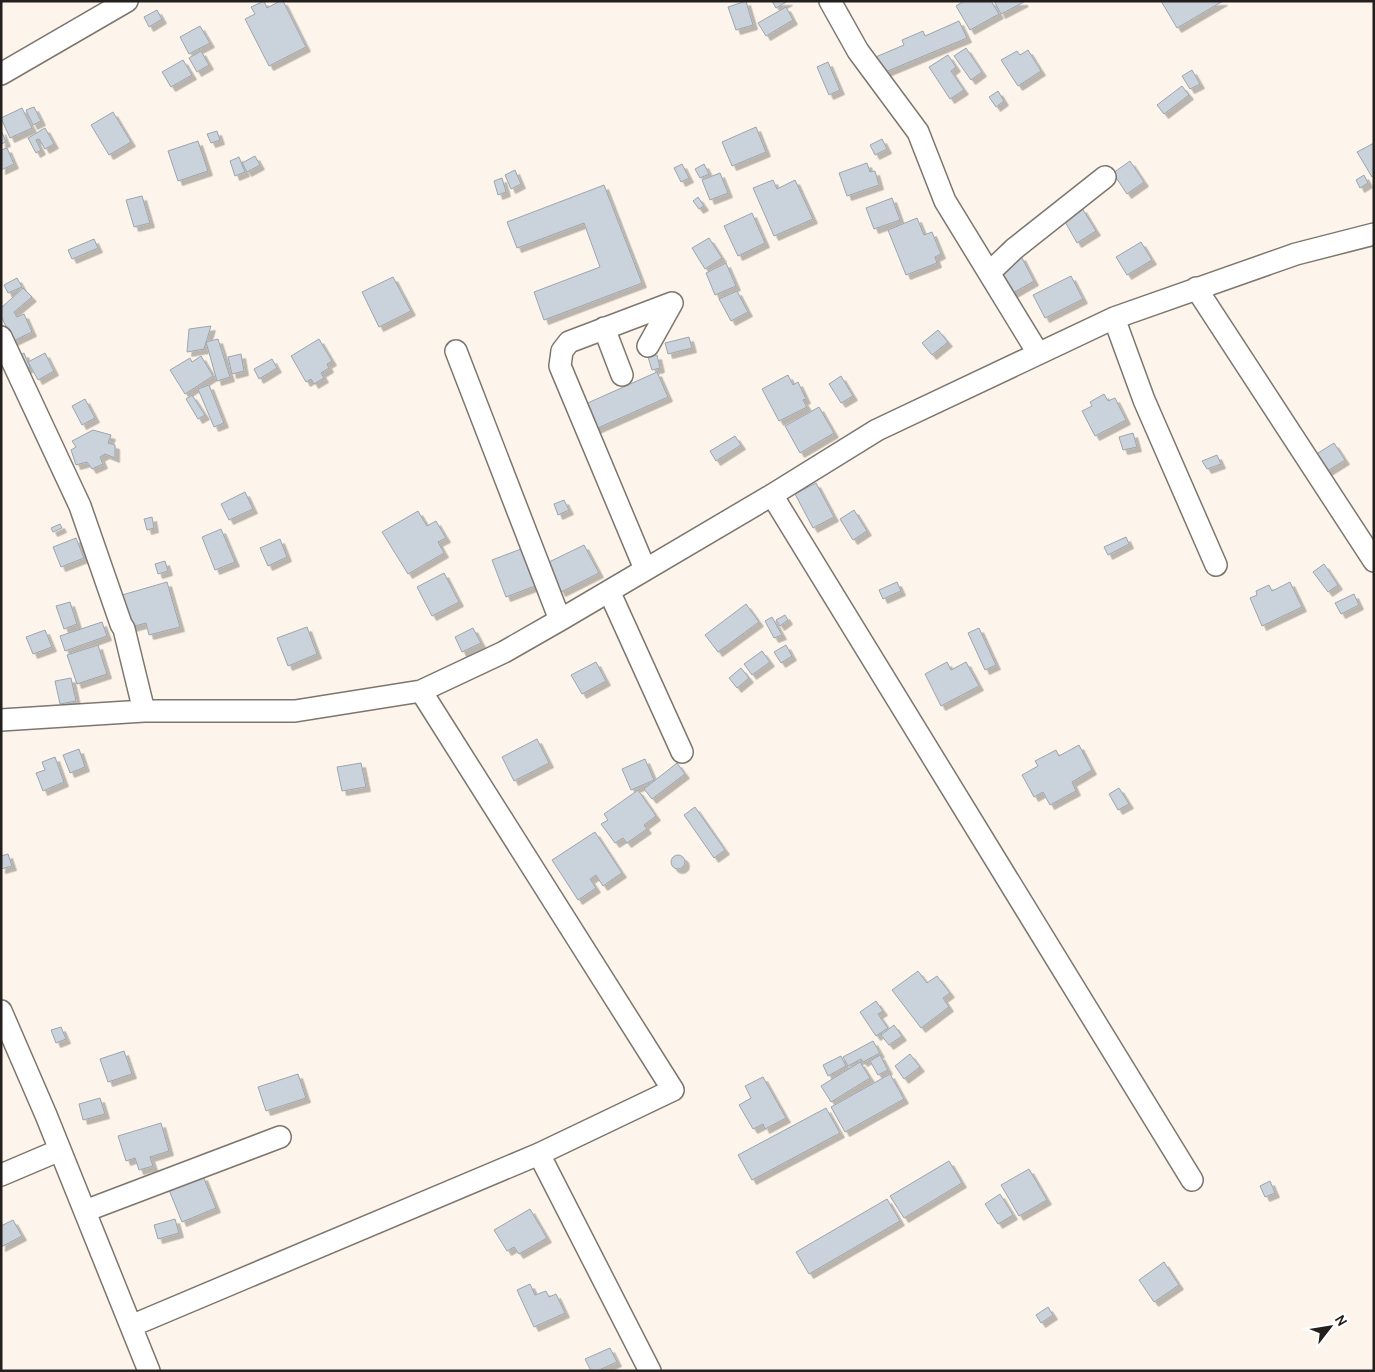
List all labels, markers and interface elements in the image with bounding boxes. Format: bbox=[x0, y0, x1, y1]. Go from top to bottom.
north arrow bbox=[1305, 1302, 1355, 1352]
text: N bbox=[1331, 1311, 1351, 1329]

